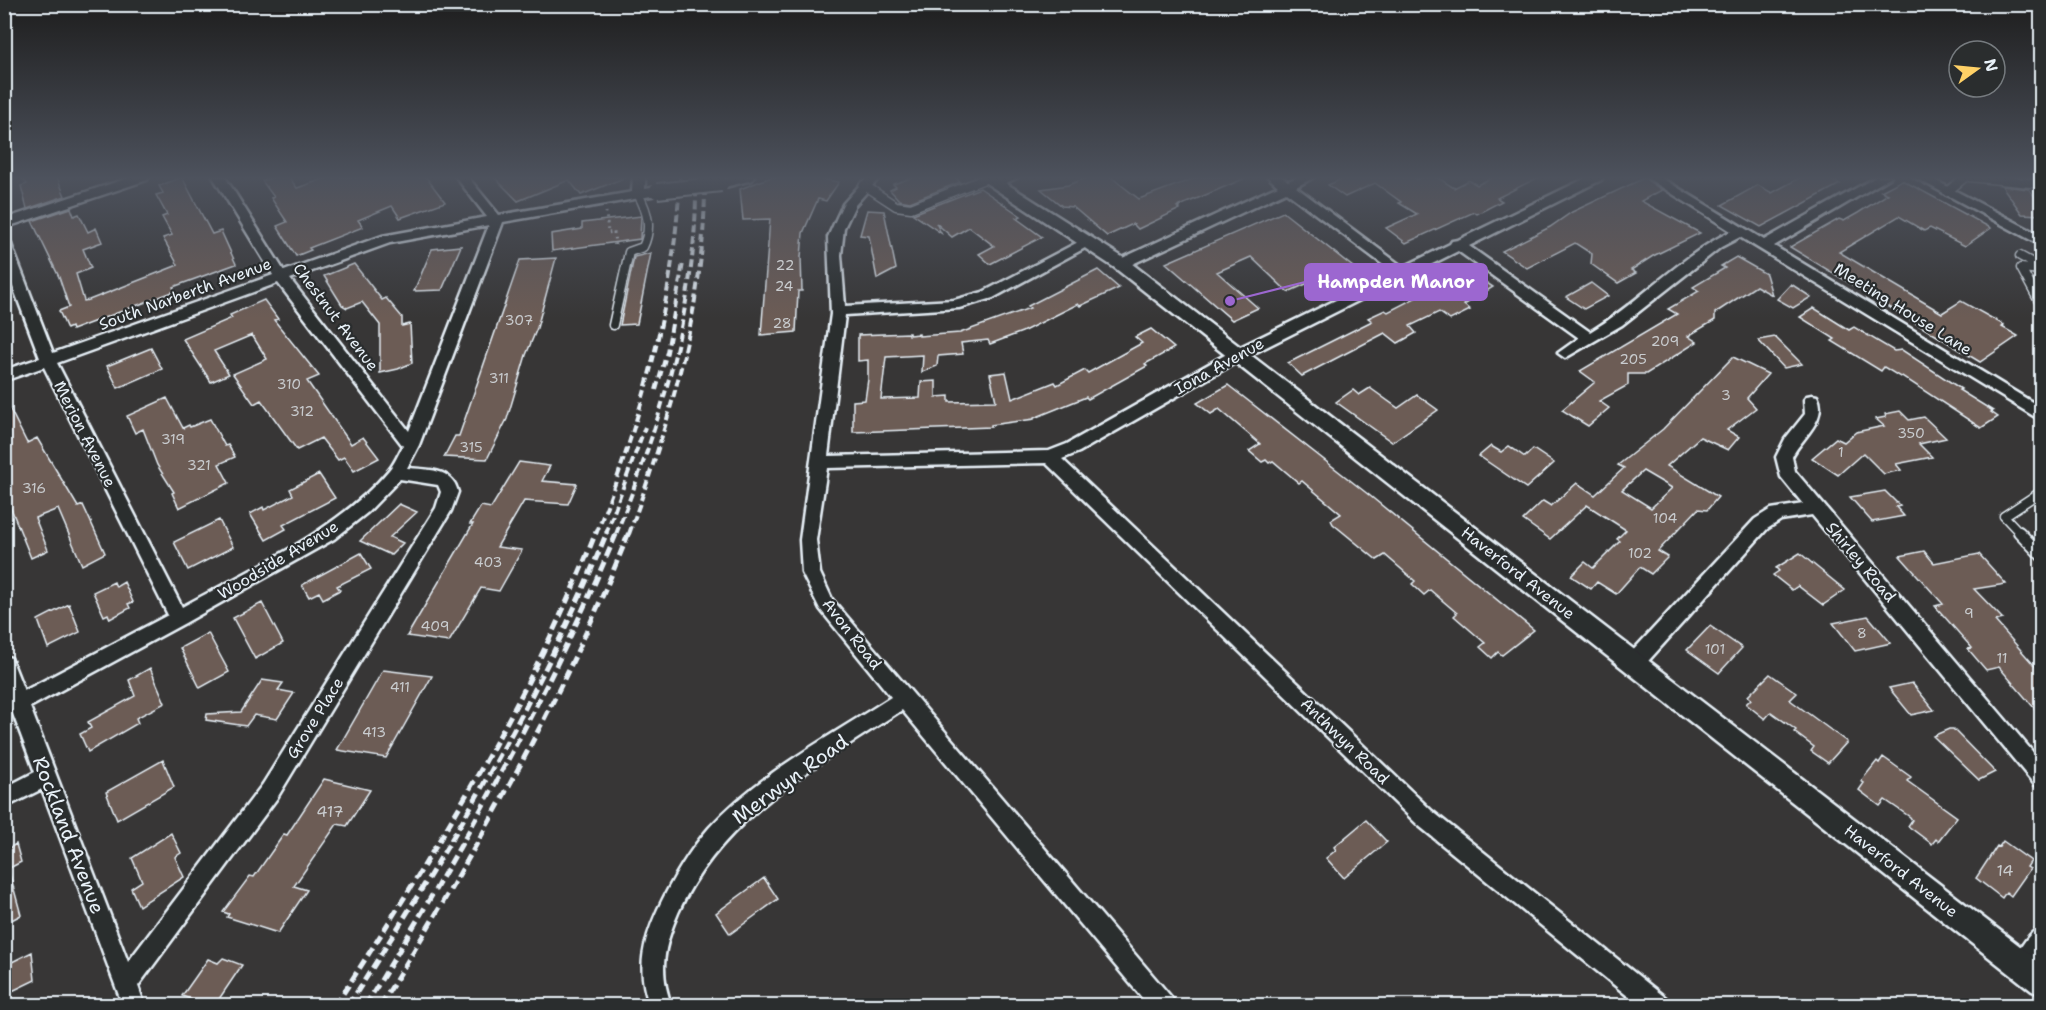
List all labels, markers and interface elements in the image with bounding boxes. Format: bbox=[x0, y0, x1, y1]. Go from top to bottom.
north arrow bbox=[1947, 39, 2007, 99]
text: N bbox=[1979, 56, 2003, 74]
street label: South Narberth Avenue bbox=[96, 253, 274, 335]
house number: 22 bbox=[776, 256, 794, 274]
street label: Meeting House Lane bbox=[1830, 258, 1976, 360]
street label: Chestnut Avenue bbox=[288, 259, 384, 375]
callout: Hampden Manor bbox=[1305, 264, 1487, 300]
text: Hampden Manor bbox=[1317, 270, 1475, 294]
house number: 24 bbox=[775, 277, 794, 295]
house number: 307 bbox=[505, 311, 533, 329]
house number: 28 bbox=[772, 314, 792, 332]
house number: 209 bbox=[1651, 332, 1679, 350]
street label: Iona Avenue bbox=[1170, 333, 1268, 399]
house number: 205 bbox=[1619, 350, 1647, 368]
house number: 311 bbox=[489, 369, 509, 387]
house number: 310 bbox=[277, 375, 301, 393]
street label: Merion Avenue bbox=[49, 377, 121, 491]
house number: 3 bbox=[1721, 386, 1731, 404]
house number: 312 bbox=[290, 402, 314, 420]
house number: 350 bbox=[1897, 424, 1925, 442]
house number: 319 bbox=[161, 430, 185, 448]
house number: 315 bbox=[459, 438, 483, 456]
house number: 1 bbox=[1838, 443, 1844, 461]
house number: 321 bbox=[187, 456, 211, 474]
house number: 316 bbox=[22, 479, 46, 497]
house number: 104 bbox=[1653, 509, 1678, 527]
street label: Woodside Avenue bbox=[214, 516, 342, 604]
street label: Shirley Road bbox=[1821, 518, 1901, 606]
street label: Haverford Avenue bbox=[1457, 522, 1579, 624]
house number: 102 bbox=[1628, 544, 1652, 562]
house number: 403 bbox=[474, 553, 502, 571]
street label: Avon Road bbox=[818, 594, 886, 674]
house number: 9 bbox=[1964, 604, 1974, 622]
house number: 409 bbox=[421, 617, 449, 635]
house number: 8 bbox=[1857, 624, 1867, 642]
house number: 101 bbox=[1705, 640, 1725, 658]
house number: 11 bbox=[1996, 649, 2008, 667]
street label: Grove Place bbox=[282, 673, 348, 763]
house number: 411 bbox=[390, 678, 410, 696]
street label: Anthwyn Road bbox=[1296, 693, 1394, 789]
house number: 413 bbox=[362, 723, 386, 741]
street label: Merwyn Road bbox=[727, 728, 853, 830]
street label: Rockland Avenue bbox=[27, 752, 111, 918]
house number: 417 bbox=[316, 801, 344, 822]
street label: Haverford Avenue bbox=[1840, 820, 1962, 922]
house number: 14 bbox=[1996, 860, 2014, 881]

